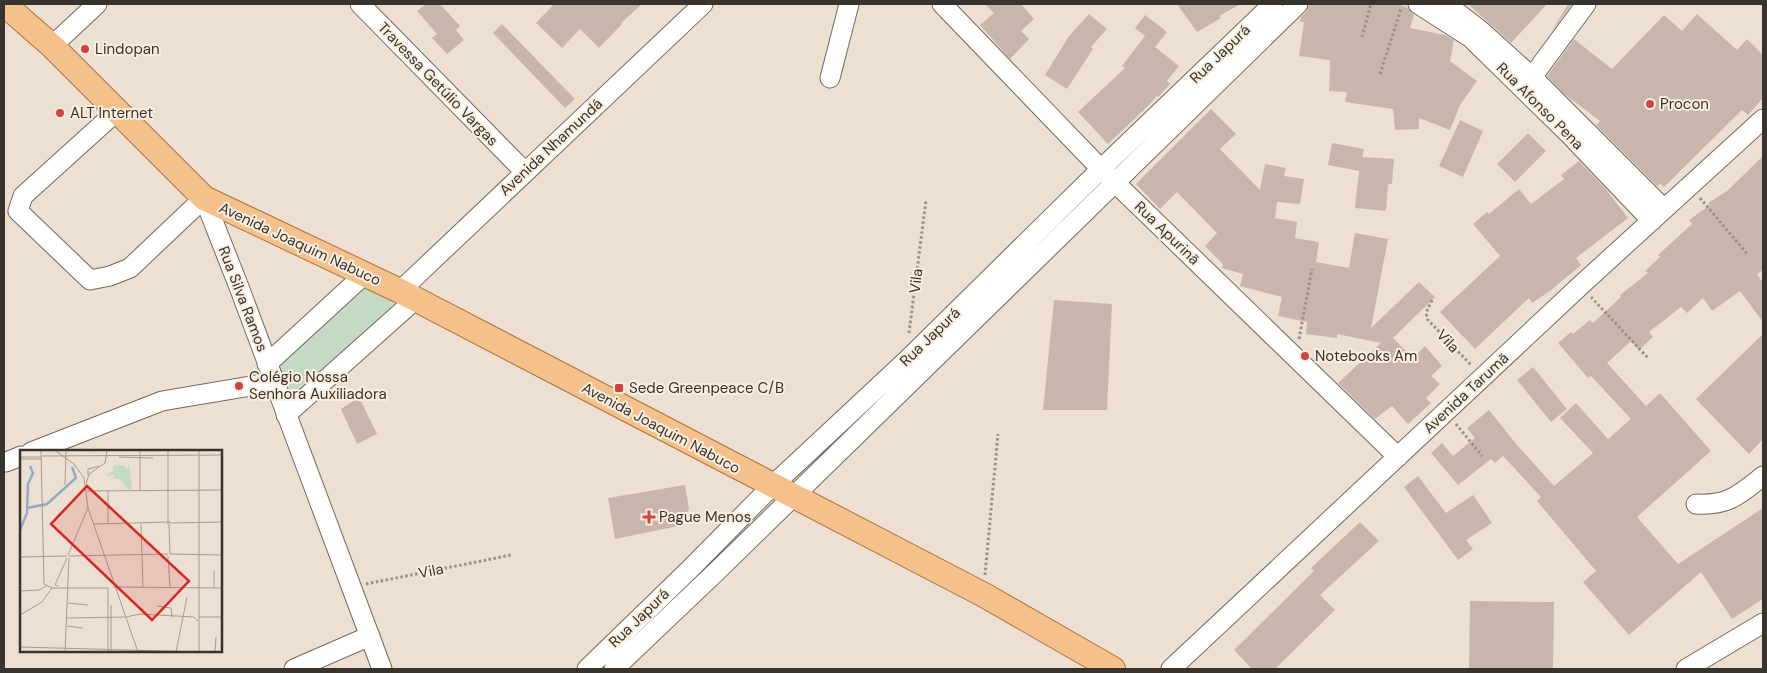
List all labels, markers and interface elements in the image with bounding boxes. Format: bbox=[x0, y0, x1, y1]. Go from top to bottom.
street label: Travessa Getúlio Vargas bbox=[374, 18, 502, 150]
street label: Rua Japurá bbox=[1185, 20, 1255, 88]
place label: Lindopan bbox=[95, 39, 160, 59]
marker: Lindopan bbox=[79, 43, 91, 55]
street label: Rua Afonso Pena bbox=[1492, 58, 1588, 154]
street label: Avenida Nhamundá bbox=[495, 94, 607, 200]
place label: Procon bbox=[1660, 94, 1709, 114]
marker: Procon bbox=[1644, 98, 1656, 110]
place label: ALT Internet bbox=[70, 103, 153, 123]
marker: ALT Internet bbox=[54, 107, 66, 119]
street label: Rua Apurinã bbox=[1130, 197, 1204, 269]
street label: Avenida Joaquim Nabuco bbox=[216, 198, 384, 290]
street label: Rua Silva Ramos bbox=[214, 243, 272, 355]
street label: Vila bbox=[905, 267, 927, 295]
street label: Rua Japurá bbox=[895, 303, 965, 371]
street label: Vila bbox=[1432, 325, 1464, 357]
place label: Notebooks Am bbox=[1315, 346, 1417, 366]
street label: Avenida Tarumã bbox=[1419, 348, 1513, 438]
marker: Notebooks Am bbox=[1299, 350, 1311, 362]
place label: Colégio Nossa Senhora Auxiliadora bbox=[249, 367, 387, 404]
street label: Avenida Joaquim Nabuco bbox=[578, 378, 744, 478]
place label: Sede Greenpeace C/B bbox=[629, 378, 784, 398]
marker: Colégio Nossa Senhora Auxiliadora bbox=[233, 380, 245, 392]
marker: Sede Greenpeace C/B bbox=[613, 382, 625, 394]
inset map bbox=[20, 450, 222, 653]
place label: Pague Menos bbox=[659, 507, 751, 527]
marker: Pague Menos bbox=[643, 511, 655, 523]
street label: Vila bbox=[417, 559, 445, 583]
street label: Rua Japurá bbox=[604, 584, 674, 652]

